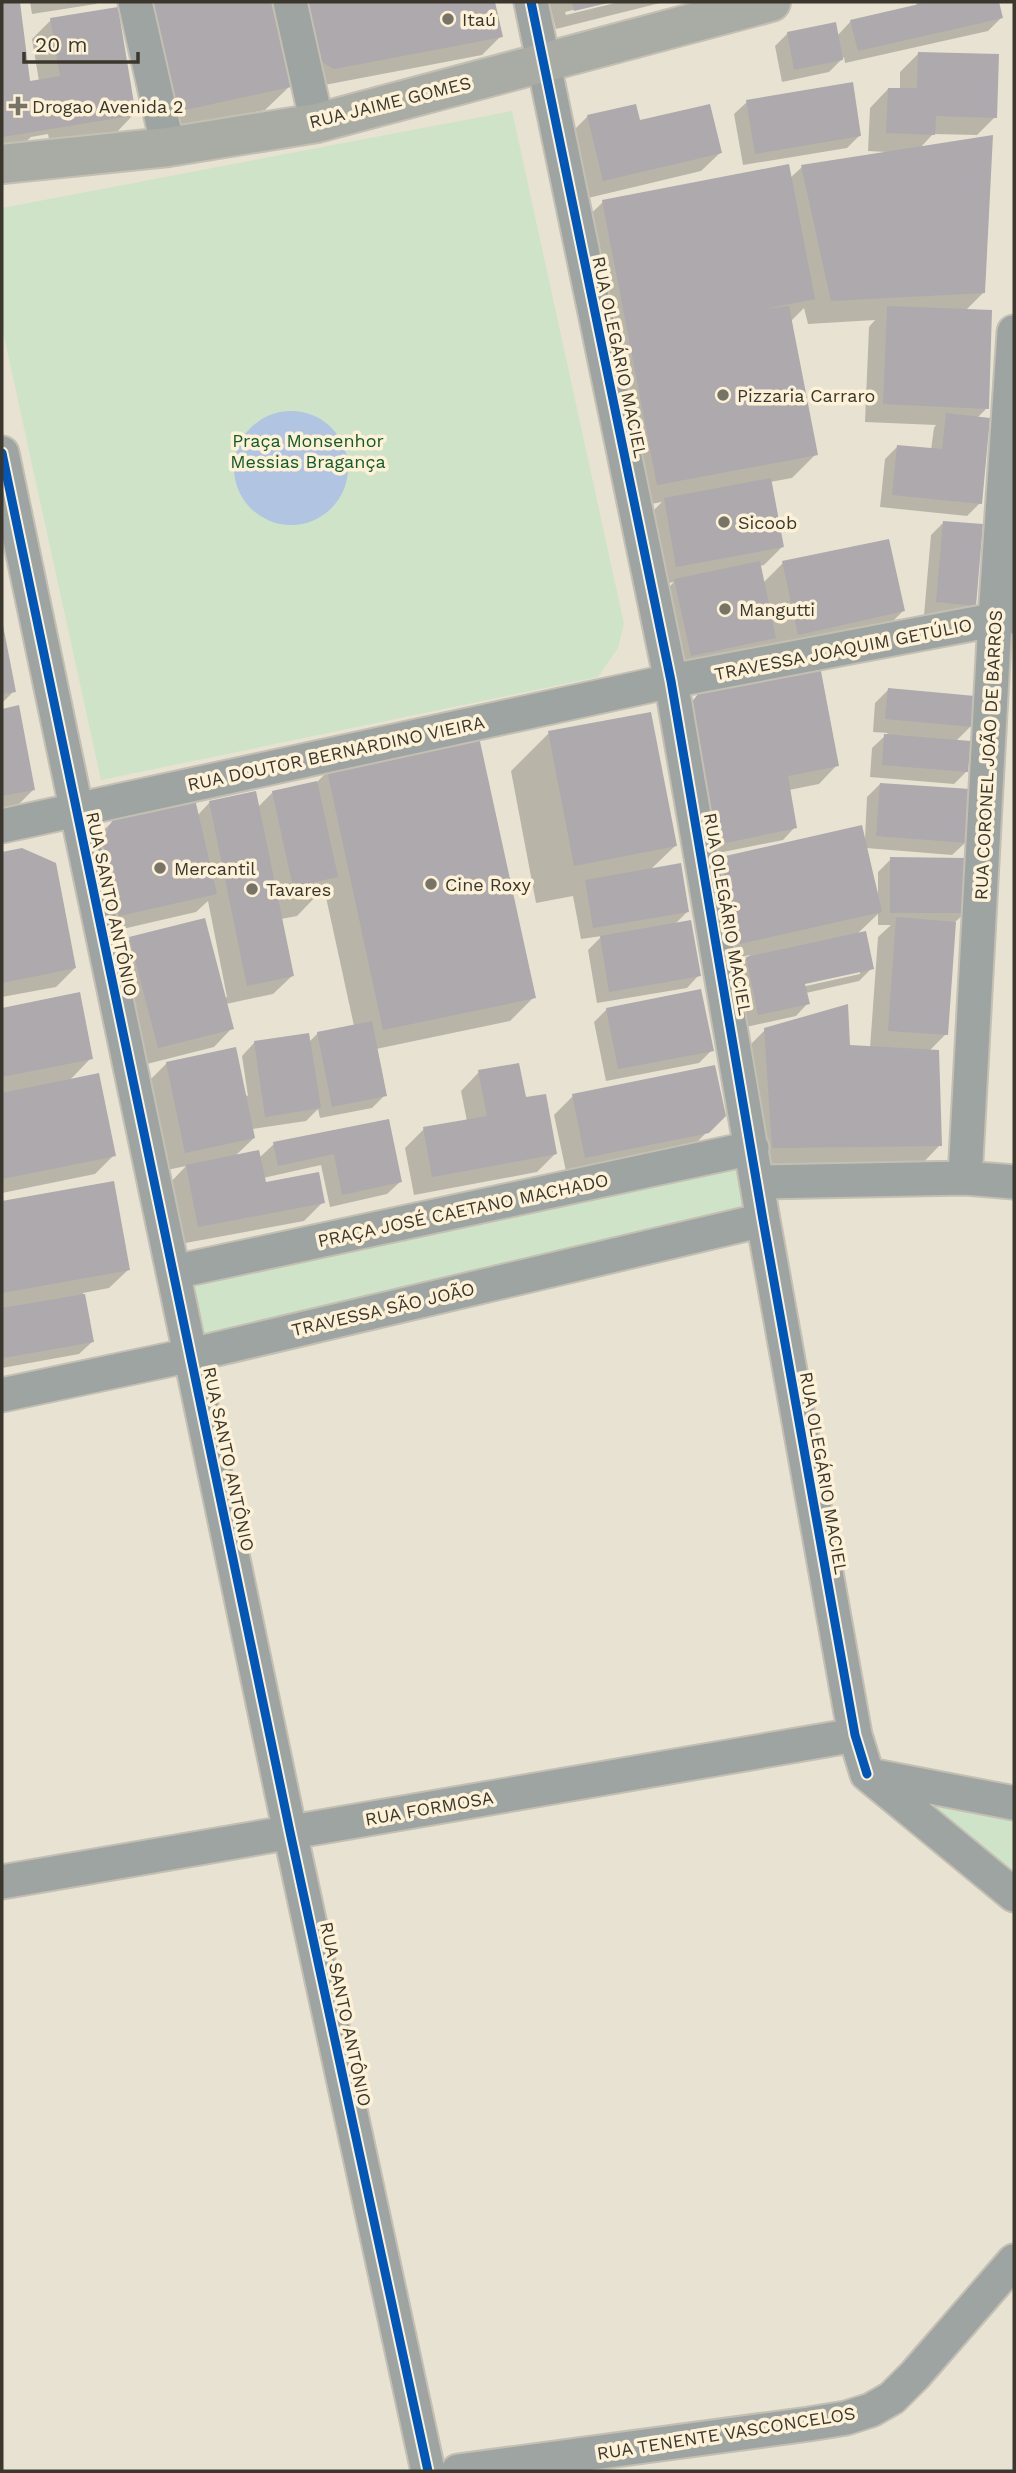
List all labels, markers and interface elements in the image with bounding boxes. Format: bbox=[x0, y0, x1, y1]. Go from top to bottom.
place label: Itaú bbox=[462, 9, 496, 30]
marker: Itaú bbox=[440, 11, 456, 27]
scale bar bbox=[24, 21, 138, 65]
text: 20 m bbox=[35, 32, 87, 57]
street label: RUA JAIME GOMES bbox=[307, 72, 473, 132]
place label: Drogao Avenida 2 bbox=[32, 96, 183, 117]
marker: Drogao Avenida 2 bbox=[10, 98, 26, 114]
street label: RUA OLEGÁRIO MACIEL bbox=[588, 254, 652, 460]
place label: Pizzaria Carraro bbox=[737, 385, 875, 406]
marker: Pizzaria Carraro bbox=[715, 387, 731, 403]
park label: Praça Monsenhor Messias Bragança bbox=[230, 430, 386, 472]
place label: Sicoob bbox=[738, 512, 797, 533]
marker: Sicoob bbox=[716, 514, 732, 530]
place label: Mangutti bbox=[739, 599, 815, 620]
marker: Mangutti bbox=[717, 601, 733, 617]
street label: RUA CORONEL JOÃO DE BARROS bbox=[970, 609, 1006, 901]
street label: TRAVESSA JOAQUIM GETÚLIO bbox=[712, 614, 974, 684]
street label: RUA DOUTOR BERNARDINO VIEIRA bbox=[185, 711, 487, 795]
street label: RUA SANTO ANTÔNIO bbox=[82, 810, 142, 998]
street label: RUA OLEGÁRIO MACIEL bbox=[700, 811, 756, 1017]
place label: Mercantil bbox=[174, 858, 256, 879]
marker: Mercantil bbox=[152, 860, 168, 876]
place label: Cine Roxy bbox=[445, 874, 531, 895]
marker: Cine Roxy bbox=[423, 876, 439, 892]
place label: Tavares bbox=[266, 879, 331, 900]
marker: Tavares bbox=[244, 881, 260, 897]
street label: PRAÇA JOSÉ CAETANO MACHADO bbox=[316, 1169, 610, 1251]
street label: TRAVESSA SÃO JOÃO bbox=[289, 1278, 477, 1340]
street label: RUA SANTO ANTÔNIO bbox=[199, 1365, 259, 1553]
street label: RUA OLEGÁRIO MACIEL bbox=[796, 1370, 852, 1576]
street label: RUA FORMOSA bbox=[363, 1786, 495, 1830]
street label: RUA SANTO ANTÔNIO bbox=[316, 1920, 376, 2108]
street label: RUA TENENTE VASCONCELOS bbox=[595, 2402, 857, 2464]

